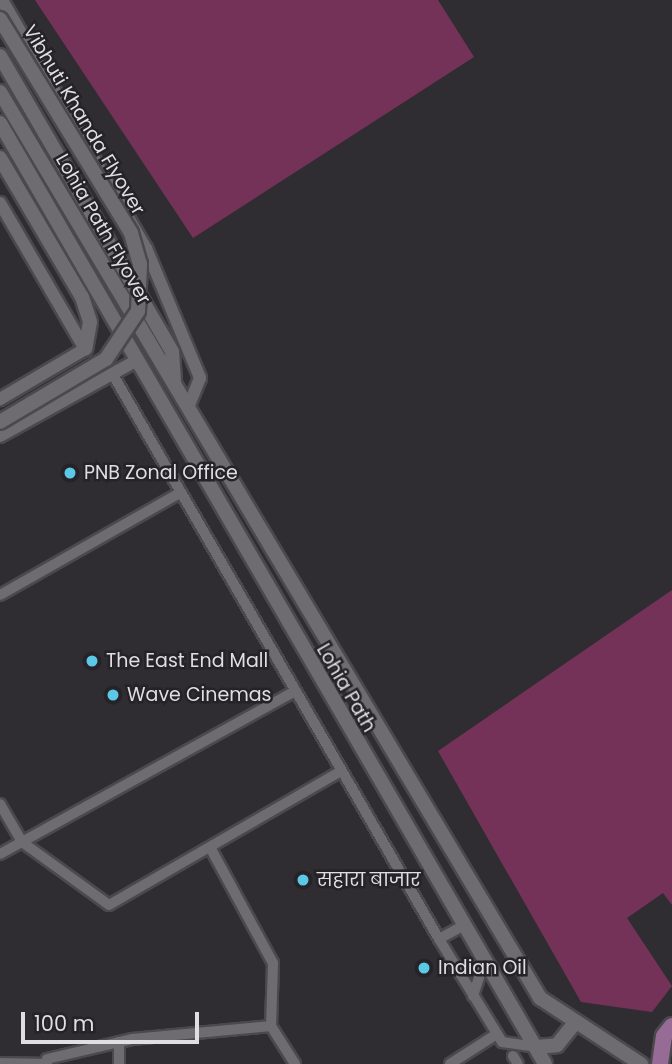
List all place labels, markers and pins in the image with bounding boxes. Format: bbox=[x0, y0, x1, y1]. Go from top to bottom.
place label: PNB Zonal Office bbox=[84, 462, 238, 484]
marker: PNB Zonal Office bbox=[62, 465, 78, 481]
place label: The East End Mall bbox=[106, 650, 268, 672]
marker: The East End Mall bbox=[84, 653, 100, 669]
place label: Wave Cinemas bbox=[127, 684, 272, 706]
marker: Wave Cinemas bbox=[105, 687, 121, 703]
place label: सहारा बाजार bbox=[317, 869, 420, 891]
marker: सहारा बाजार bbox=[295, 872, 311, 888]
place label: Indian Oil bbox=[438, 957, 527, 979]
marker: Indian Oil bbox=[416, 960, 432, 976]

